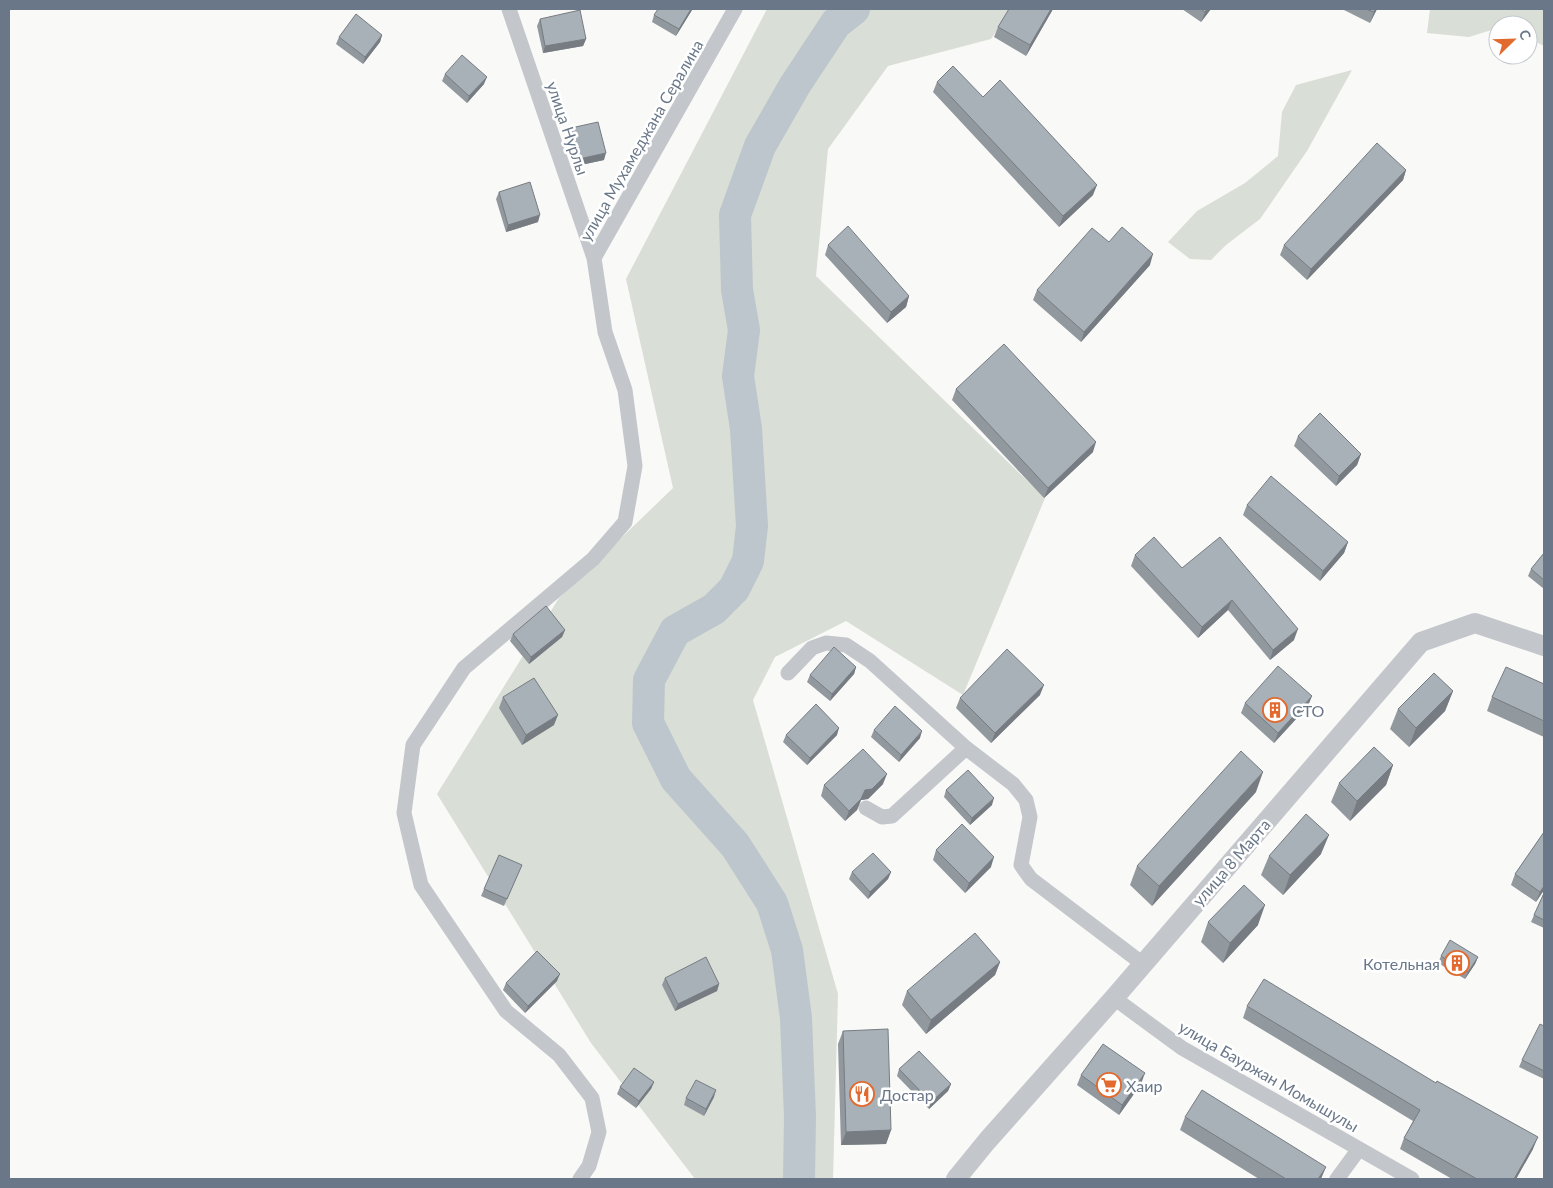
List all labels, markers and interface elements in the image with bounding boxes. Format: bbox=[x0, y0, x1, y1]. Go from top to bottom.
north arrow bbox=[1488, 15, 1538, 65]
text: С bbox=[1516, 27, 1535, 43]
street label: улица Мухамеджана Сералина bbox=[575, 36, 707, 244]
street label: улица Нурлы bbox=[543, 79, 593, 177]
building icon: СТО bbox=[1262, 697, 1288, 723]
place label: СТО bbox=[1292, 701, 1325, 720]
street label: улица 8 Марта bbox=[1188, 815, 1274, 909]
building icon: Котельная bbox=[1444, 950, 1470, 976]
place label: Котельная bbox=[1363, 954, 1440, 973]
street label: улица Бауржан Момышулы bbox=[1176, 1017, 1362, 1135]
supermarket icon: Хаир bbox=[1096, 1072, 1122, 1098]
place label: Хаир bbox=[1126, 1076, 1162, 1095]
restaurant icon: Достар bbox=[849, 1081, 875, 1107]
place label: Достар bbox=[880, 1085, 934, 1104]

